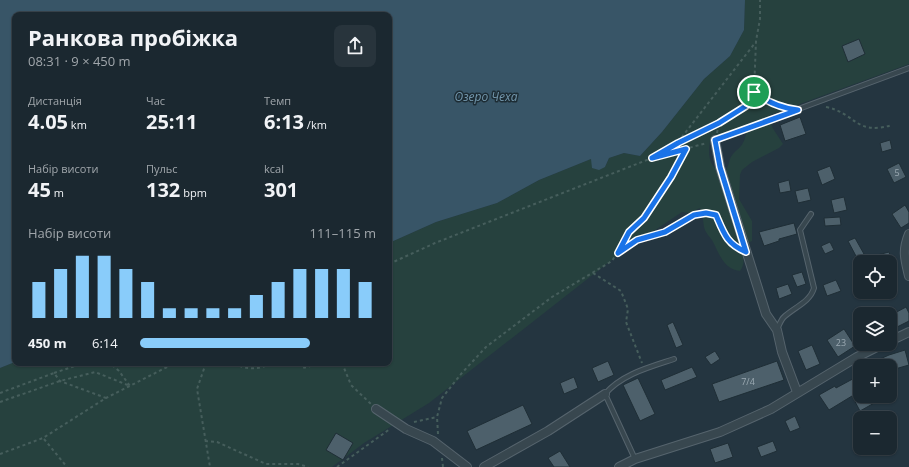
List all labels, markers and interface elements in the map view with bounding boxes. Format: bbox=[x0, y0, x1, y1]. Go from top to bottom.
text: Ранкова пробіжка bbox=[28, 22, 238, 52]
button: share bbox=[334, 25, 376, 67]
text: 08:31 · 9 × 450 m bbox=[28, 52, 131, 70]
pin bbox=[737, 75, 771, 109]
icon: arrive bbox=[743, 81, 765, 103]
water label: Озеро Чеха bbox=[455, 88, 518, 105]
text: Дистанція bbox=[28, 93, 82, 108]
text: Час bbox=[146, 93, 165, 108]
text: Темп bbox=[264, 93, 291, 108]
text: 4.05 bbox=[28, 108, 68, 135]
text: 25:11 bbox=[146, 108, 197, 135]
text: 6:13 bbox=[264, 108, 304, 135]
text: km bbox=[68, 117, 87, 132]
text: /km bbox=[304, 117, 327, 132]
text: Набір висоти bbox=[28, 161, 99, 176]
text: Пульс bbox=[146, 161, 178, 176]
text: kcal bbox=[264, 161, 284, 176]
house number: 5 bbox=[894, 166, 900, 179]
text: 45 bbox=[28, 176, 51, 203]
text: 132 bbox=[146, 176, 180, 203]
text: 301 bbox=[264, 176, 298, 203]
text: m bbox=[51, 185, 64, 200]
text: bpm bbox=[180, 185, 207, 200]
text: Набір висоти bbox=[28, 224, 111, 242]
text: 111–115 m bbox=[309, 224, 376, 242]
map controls bbox=[853, 255, 897, 455]
button: locate bbox=[853, 255, 897, 299]
button: layers bbox=[853, 307, 897, 351]
text: 450 m bbox=[28, 334, 66, 352]
text: 6:14 bbox=[92, 334, 118, 352]
house number: 23 bbox=[836, 336, 846, 349]
button: + bbox=[853, 359, 897, 403]
house number: 7/4 bbox=[741, 375, 755, 388]
button: − bbox=[853, 411, 897, 455]

